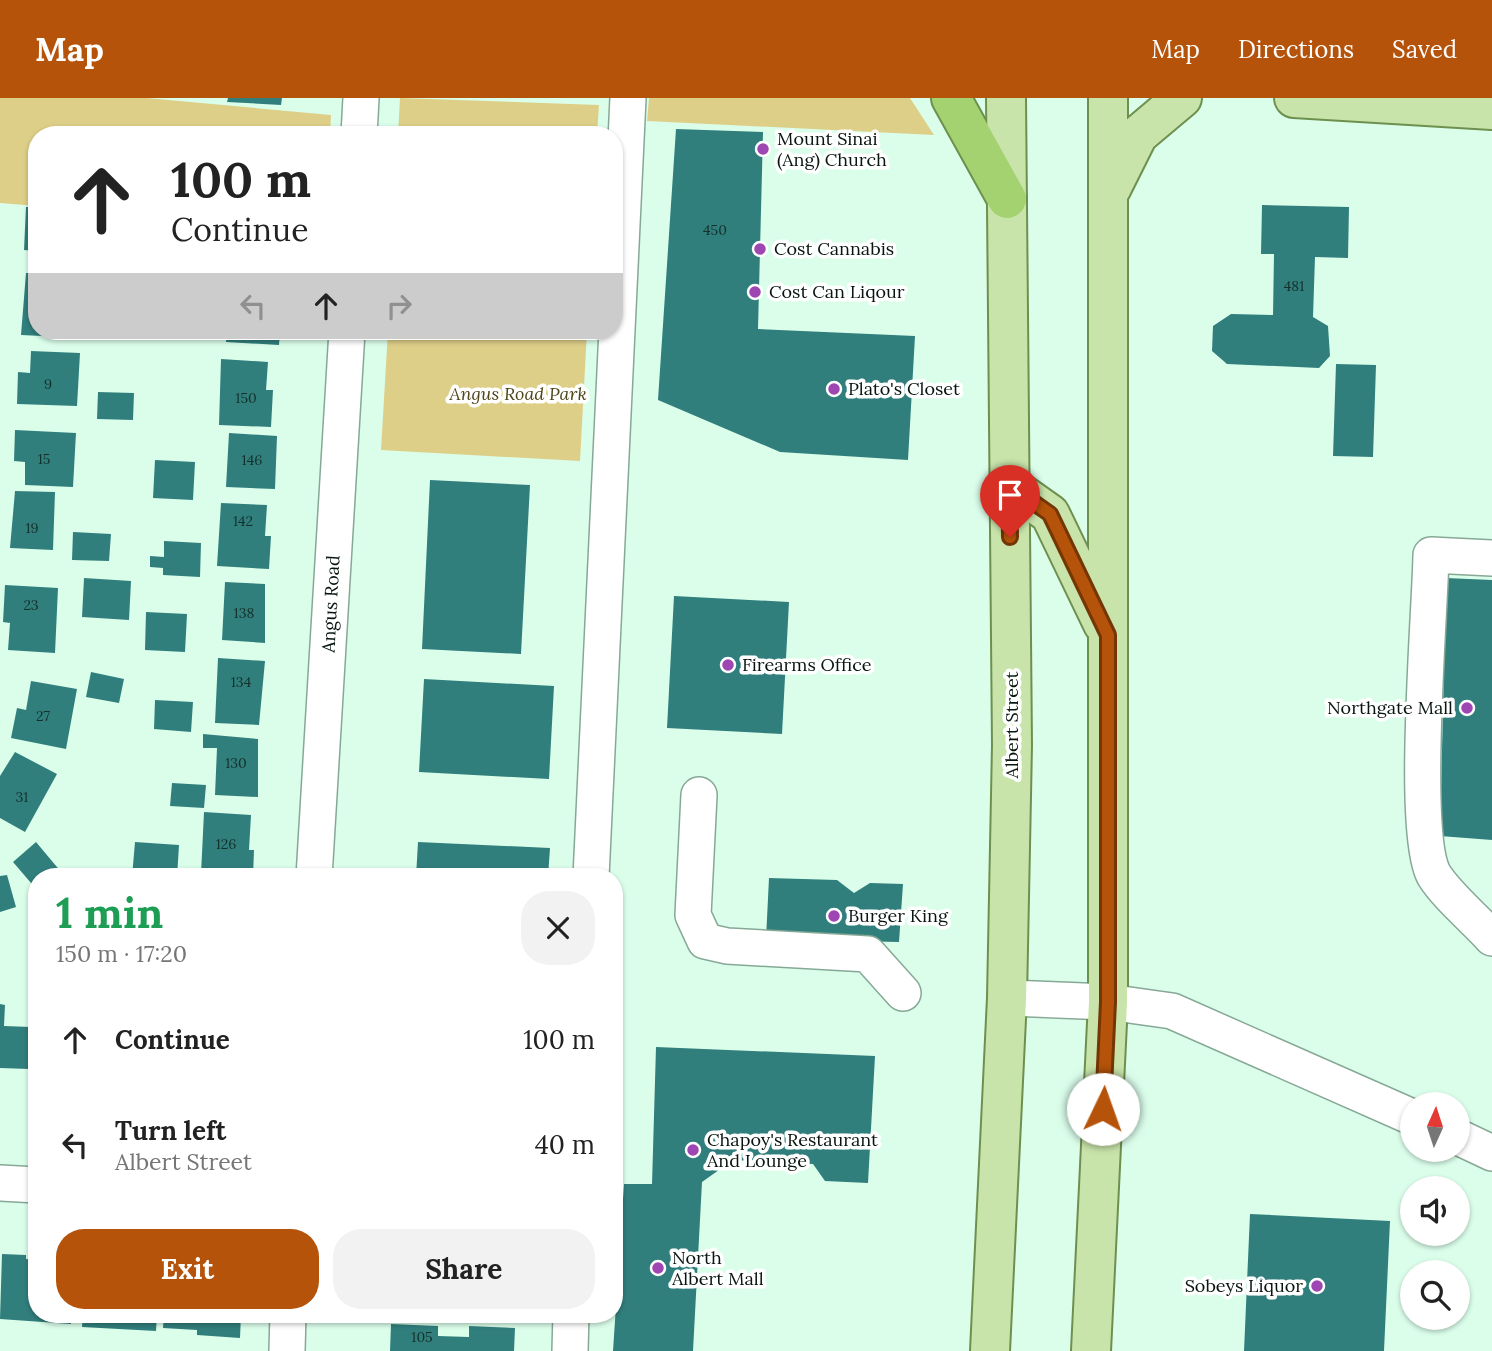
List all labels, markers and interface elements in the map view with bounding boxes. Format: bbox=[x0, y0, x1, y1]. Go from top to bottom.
text: Map bbox=[35, 28, 104, 70]
text: Map bbox=[1151, 34, 1200, 65]
text: Directions bbox=[1238, 34, 1354, 65]
text: Saved bbox=[1392, 34, 1457, 65]
place label: Mount Sinai (Ang) Church bbox=[777, 127, 887, 171]
marker: Mount Sinai (Ang) Church bbox=[755, 141, 771, 157]
text: 100 m bbox=[171, 148, 311, 210]
icon: ahead bbox=[56, 154, 147, 245]
text: Continue bbox=[171, 209, 308, 250]
house number: 450 bbox=[703, 221, 727, 239]
place label: Cost Cannabis bbox=[774, 237, 894, 260]
marker: Cost Cannabis bbox=[752, 241, 768, 257]
house number: 481 bbox=[1284, 277, 1304, 295]
place label: Cost Can Liqour bbox=[769, 280, 905, 303]
marker: Cost Can Liqour bbox=[747, 284, 763, 300]
icon: left bbox=[234, 287, 272, 325]
icon: ahead bbox=[307, 287, 345, 325]
icon: right bbox=[380, 287, 418, 325]
house number: 9 bbox=[44, 375, 52, 393]
place label: Plato's Closet bbox=[848, 377, 960, 400]
marker: Plato's Closet bbox=[826, 381, 842, 397]
park label: Angus Road Park bbox=[448, 382, 587, 405]
house number: 150 bbox=[235, 389, 257, 407]
house number: 15 bbox=[38, 450, 50, 468]
house number: 146 bbox=[242, 451, 262, 469]
pin bbox=[980, 465, 1040, 537]
icon: arrive bbox=[991, 476, 1029, 514]
house number: 142 bbox=[233, 512, 253, 530]
house number: 19 bbox=[25, 519, 39, 537]
street label: Angus Road bbox=[316, 554, 345, 654]
house number: 23 bbox=[23, 596, 39, 614]
house number: 138 bbox=[234, 604, 255, 622]
place label: Firearms Office bbox=[742, 653, 872, 676]
marker: Firearms Office bbox=[720, 657, 736, 673]
street label: Albert Street bbox=[1000, 671, 1023, 780]
house number: 134 bbox=[231, 673, 252, 691]
place label: Northgate Mall bbox=[1327, 696, 1453, 719]
marker: Northgate Mall bbox=[1459, 700, 1475, 716]
house number: 27 bbox=[36, 707, 51, 725]
house number: 130 bbox=[225, 754, 247, 772]
house number: 31 bbox=[16, 788, 28, 806]
house number: 126 bbox=[216, 835, 236, 853]
text: 1 min bbox=[56, 886, 163, 940]
button: close bbox=[521, 891, 595, 965]
place label: Burger King bbox=[848, 904, 949, 927]
marker: Burger King bbox=[826, 908, 842, 924]
text: 150 m · 17:20 bbox=[56, 939, 187, 968]
icon: ahead bbox=[56, 1021, 94, 1059]
text: Continue bbox=[115, 1023, 230, 1056]
text: 100 m bbox=[523, 1023, 595, 1056]
position arrow bbox=[1066, 1072, 1140, 1146]
north arrow bbox=[1400, 1092, 1470, 1162]
map controls bbox=[1400, 1092, 1470, 1330]
text: Turn left bbox=[115, 1114, 226, 1147]
icon: left bbox=[56, 1126, 94, 1164]
text: 40 m bbox=[535, 1128, 595, 1161]
place label: Chapoy's Restaurant And Lounge bbox=[706, 1128, 878, 1172]
marker: Chapoy's Restaurant And Lounge bbox=[685, 1142, 701, 1158]
text: Albert Street bbox=[115, 1147, 252, 1176]
button: sound bbox=[1400, 1176, 1470, 1246]
button: Exit bbox=[56, 1229, 319, 1309]
button: Share bbox=[333, 1229, 595, 1309]
place label: North Albert Mall bbox=[671, 1246, 764, 1290]
marker: North Albert Mall bbox=[650, 1260, 666, 1276]
button: search bbox=[1400, 1260, 1470, 1330]
place label: Sobeys Liquor bbox=[1185, 1274, 1303, 1297]
marker: Sobeys Liquor bbox=[1309, 1278, 1325, 1294]
house number: 105 bbox=[411, 1328, 433, 1346]

